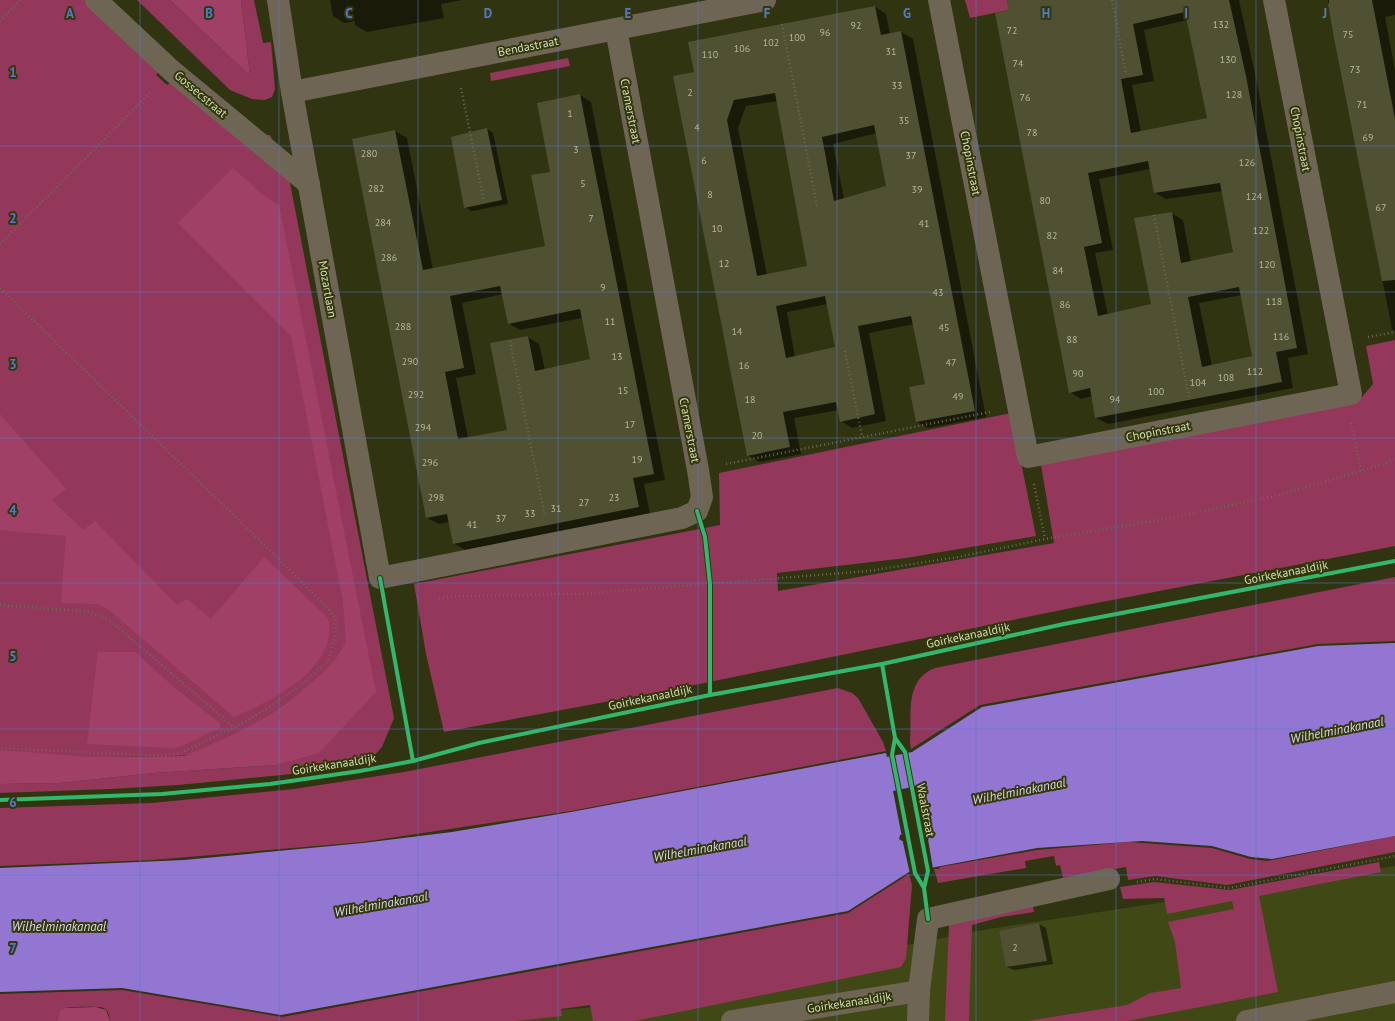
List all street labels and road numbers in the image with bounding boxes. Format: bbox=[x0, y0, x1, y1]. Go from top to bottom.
street label: Bendastraat bbox=[497, 33, 559, 59]
street label: Gossecstraat bbox=[171, 68, 231, 120]
street label: Cramerstraat bbox=[617, 77, 645, 145]
street label: Chopinstraat bbox=[1287, 106, 1315, 172]
street label: Chopinstraat bbox=[957, 130, 985, 196]
street label: Mozartlaan bbox=[316, 259, 340, 319]
street label: Cramerstraat bbox=[676, 396, 704, 464]
street label: Chopinstraat bbox=[1125, 417, 1191, 445]
street label: Goirkekanaaldijk bbox=[1243, 556, 1329, 587]
street label: Goirkekanaaldijk bbox=[925, 619, 1011, 651]
street label: Goirkekanaaldijk bbox=[607, 681, 693, 713]
street label: Goirkekanaaldijk bbox=[291, 750, 377, 778]
street label: Waalstraat bbox=[913, 782, 939, 838]
street label: Goirkekanaaldijk bbox=[806, 988, 892, 1016]

